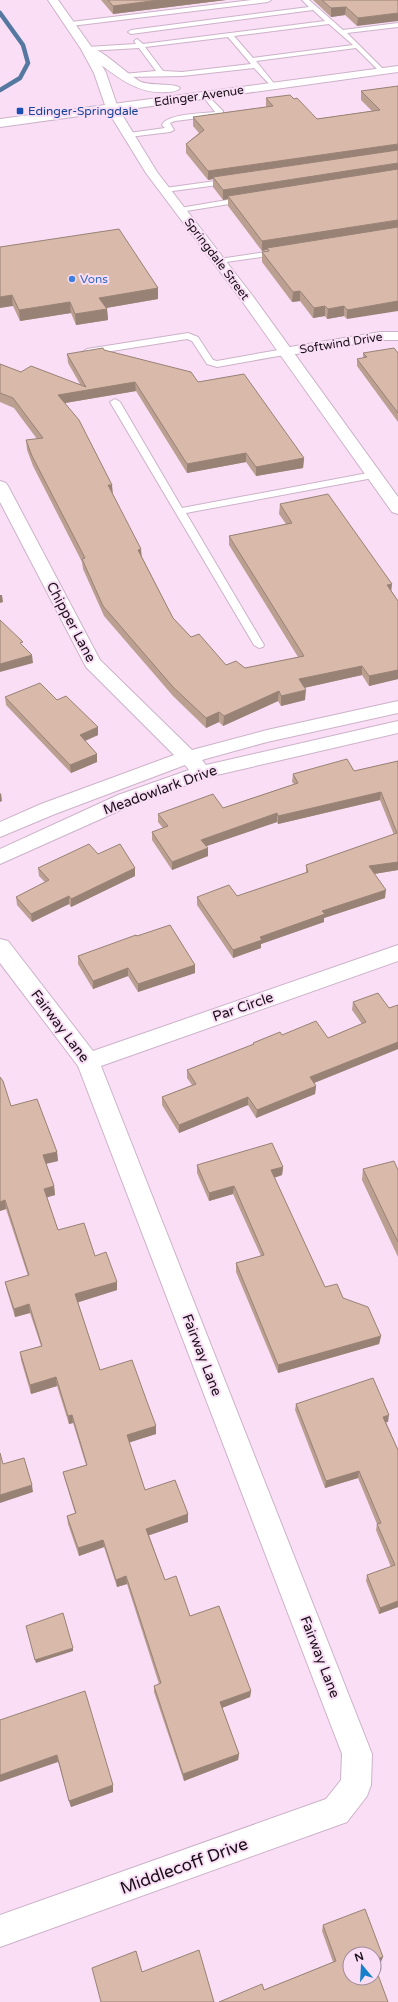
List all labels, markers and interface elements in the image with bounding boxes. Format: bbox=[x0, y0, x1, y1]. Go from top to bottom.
street label: Edinger Avenue bbox=[153, 83, 245, 109]
place label: Edinger-Springdale bbox=[28, 104, 139, 118]
marker: Edinger-Springdale bbox=[15, 106, 25, 116]
street label: Springdale Street bbox=[182, 215, 253, 303]
place label: Vons bbox=[80, 272, 108, 286]
marker: Vons bbox=[67, 274, 77, 284]
street label: Softwind Drive bbox=[299, 330, 384, 356]
street label: Chipper Lane bbox=[43, 579, 99, 665]
street label: Meadowlark Drive bbox=[101, 761, 219, 818]
street label: Fairway Lane bbox=[27, 986, 93, 1066]
street label: Par Circle bbox=[210, 989, 276, 1025]
street label: Fairway Lane bbox=[179, 1312, 225, 1398]
street label: Fairway Lane bbox=[297, 1614, 343, 1700]
street label: Middlecoff Drive bbox=[117, 1833, 251, 1899]
north arrow bbox=[342, 1946, 382, 1986]
text: N bbox=[353, 1949, 365, 1965]

